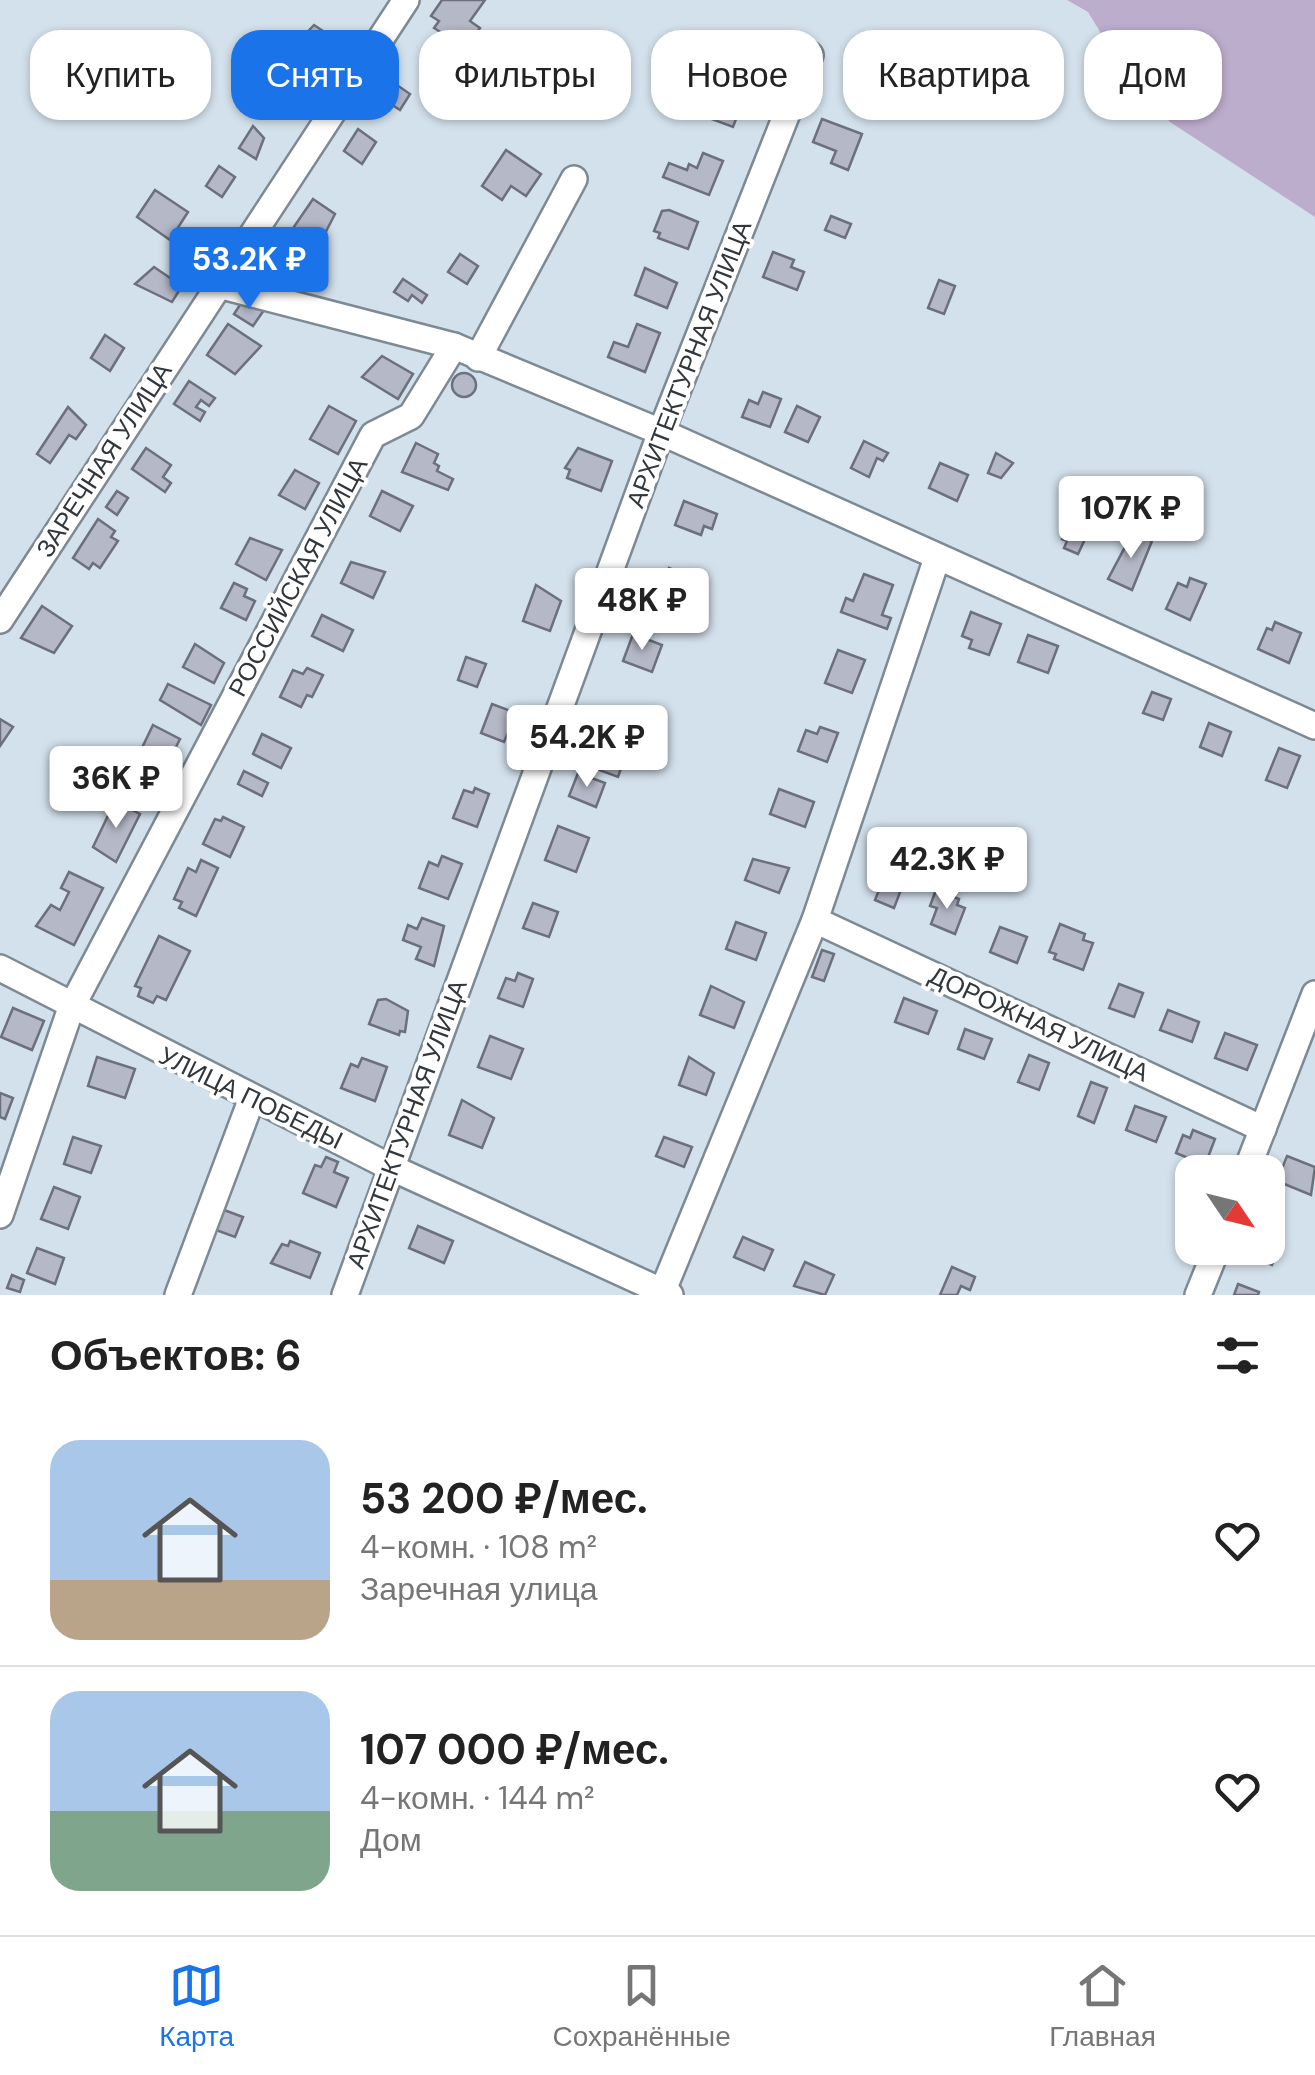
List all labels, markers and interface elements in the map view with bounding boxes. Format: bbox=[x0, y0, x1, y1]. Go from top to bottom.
chip: Купить bbox=[30, 30, 211, 120]
chip: Снять bbox=[231, 30, 399, 120]
chip: Фильтры bbox=[419, 30, 631, 120]
chip: Новое bbox=[651, 30, 823, 120]
chip: Квартира bbox=[843, 30, 1064, 120]
chip: Дом bbox=[1084, 30, 1222, 120]
street label: АРХИТЕКТУРНАЯ УЛИЦА bbox=[619, 215, 759, 512]
pin: 53.2K ₽ bbox=[157, 227, 341, 312]
text: 53.2K ₽ bbox=[191, 238, 307, 280]
street label: ЗАРЕЧНАЯ УЛИЦА bbox=[29, 356, 180, 564]
street label: РОССИЙСКАЯ УЛИЦА bbox=[221, 451, 375, 702]
pin: 107K ₽ bbox=[1050, 476, 1212, 561]
text: 107K ₽ bbox=[1081, 487, 1181, 529]
pin: 48K ₽ bbox=[572, 568, 712, 653]
text: 48K ₽ bbox=[597, 579, 687, 621]
pin: 54.2K ₽ bbox=[495, 705, 679, 790]
text: 54.2K ₽ bbox=[529, 716, 645, 758]
pin: 36K ₽ bbox=[46, 746, 186, 831]
text: 36K ₽ bbox=[72, 757, 160, 799]
pin: 42.3K ₽ bbox=[855, 827, 1039, 912]
text: 42.3K ₽ bbox=[889, 838, 1005, 880]
street label: ДОРОЖНАЯ УЛИЦА bbox=[924, 959, 1154, 1089]
street label: АРХИТЕКТУРНАЯ УЛИЦА bbox=[339, 975, 475, 1273]
street label: УЛИЦА ПОБЕДЫ bbox=[154, 1039, 348, 1157]
north arrow bbox=[1175, 1155, 1285, 1265]
map controls bbox=[1175, 1155, 1285, 1265]
text: Объектов: 6 bbox=[50, 1328, 302, 1383]
icon: filters bbox=[1210, 1328, 1265, 1383]
text: 53 200 ₽/мес. bbox=[360, 1471, 648, 1526]
icon: home bbox=[130, 1480, 250, 1600]
icon: heart bbox=[1210, 1513, 1265, 1568]
text: 4-комн. · 108 m² bbox=[360, 1526, 597, 1568]
text: Заречная улица bbox=[360, 1568, 598, 1610]
text: 107 000 ₽/мес. bbox=[360, 1722, 669, 1777]
icon: home bbox=[130, 1731, 250, 1851]
icon: heart bbox=[1210, 1764, 1265, 1819]
text: 4-комн. · 144 m² bbox=[360, 1777, 595, 1819]
text: Дом bbox=[360, 1819, 422, 1861]
tab: Карта bbox=[159, 1958, 234, 2055]
tab: Сохранённые bbox=[553, 1958, 731, 2055]
tab: Главная bbox=[1049, 1958, 1156, 2055]

